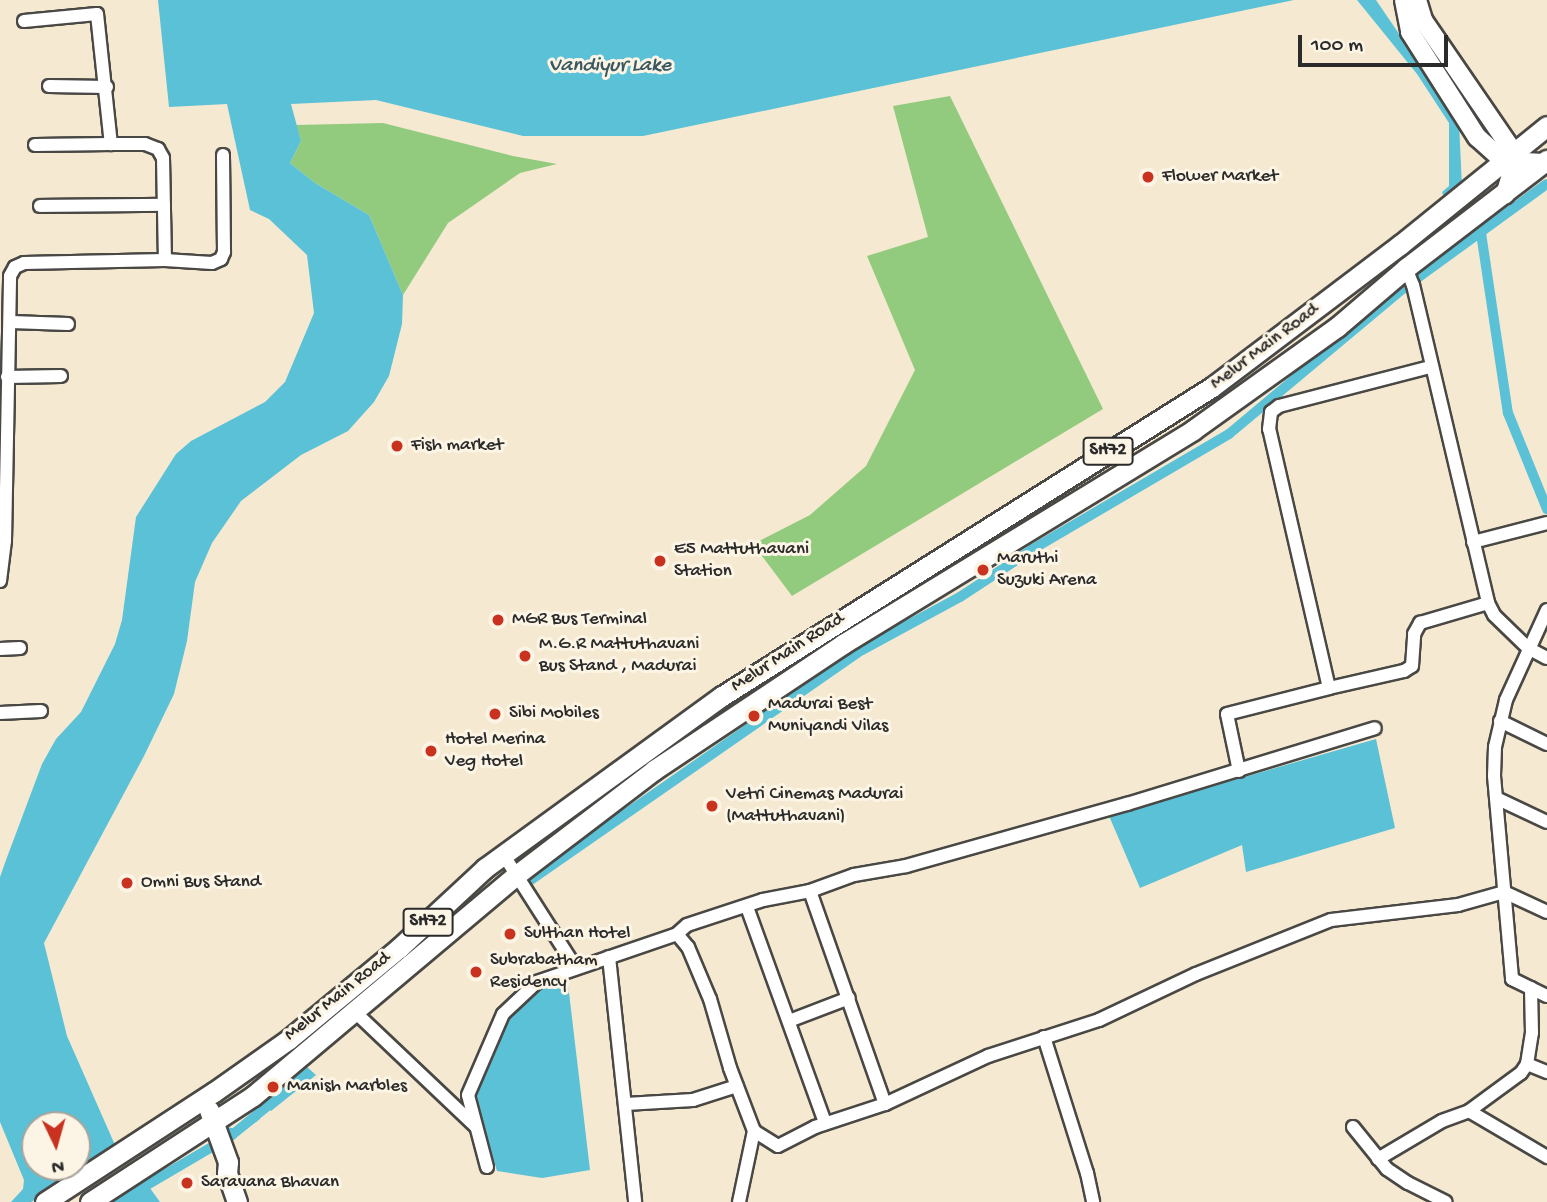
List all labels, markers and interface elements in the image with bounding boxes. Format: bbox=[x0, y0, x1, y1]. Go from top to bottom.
scale bar bbox=[1302, 21, 1452, 65]
text: 100 m bbox=[1311, 34, 1363, 59]
water label: Vandiyur Lake bbox=[549, 54, 671, 80]
place label: Flower Market bbox=[1162, 166, 1278, 188]
marker: Flower Market bbox=[1140, 169, 1156, 185]
street label: Melur Main Road bbox=[1206, 299, 1324, 395]
place label: Fish market bbox=[411, 435, 503, 457]
road number: SH72 bbox=[1082, 436, 1134, 466]
marker: Fish market bbox=[389, 438, 405, 454]
place label: E5 Mattuthavani Station bbox=[674, 539, 809, 583]
place label: Maruthi Suzuki Arena bbox=[997, 548, 1096, 592]
marker: E5 Mattuthavani Station bbox=[652, 553, 668, 569]
marker: Maruthi Suzuki Arena bbox=[975, 562, 991, 578]
street label: Melur Main Road bbox=[727, 608, 849, 698]
place label: MGR Bus Terminal bbox=[512, 609, 647, 631]
marker: MGR Bus Terminal bbox=[490, 612, 506, 628]
place label: M.G.R Mattuthavani Bus Stand , Madurai bbox=[539, 634, 699, 678]
marker: M.G.R Mattuthavani Bus Stand , Madurai bbox=[517, 648, 533, 664]
place label: Madurai Best Muniyandi Vilas bbox=[768, 694, 888, 738]
place label: Sibi Mobiles bbox=[509, 703, 599, 725]
marker: Sibi Mobiles bbox=[487, 706, 503, 722]
marker: Madurai Best Muniyandi Vilas bbox=[746, 708, 762, 724]
place label: Hotel Merina Veg Hotel bbox=[445, 729, 545, 773]
marker: Hotel Merina Veg Hotel bbox=[423, 743, 439, 759]
place label: Vetri Cinemas Madurai (Mattuthavani) bbox=[726, 784, 903, 828]
marker: Vetri Cinemas Madurai (Mattuthavani) bbox=[704, 798, 720, 814]
place label: Omni Bus Stand bbox=[141, 872, 261, 894]
marker: Omni Bus Stand bbox=[119, 875, 135, 891]
road number: SH72 bbox=[402, 908, 454, 937]
place label: Sulthan Hotel bbox=[524, 923, 630, 945]
marker: Sulthan Hotel bbox=[502, 926, 518, 942]
street label: Melur Main Road bbox=[280, 947, 396, 1047]
place label: Subrabatham Residency bbox=[490, 950, 598, 994]
marker: Subrabatham Residency bbox=[468, 964, 484, 980]
place label: Manish Marbles bbox=[287, 1076, 407, 1098]
marker: Manish Marbles bbox=[265, 1079, 281, 1095]
north arrow bbox=[21, 1111, 91, 1181]
text: N bbox=[51, 1153, 65, 1177]
place label: Saravana Bhavan bbox=[201, 1172, 339, 1194]
marker: Saravana Bhavan bbox=[179, 1175, 195, 1191]

